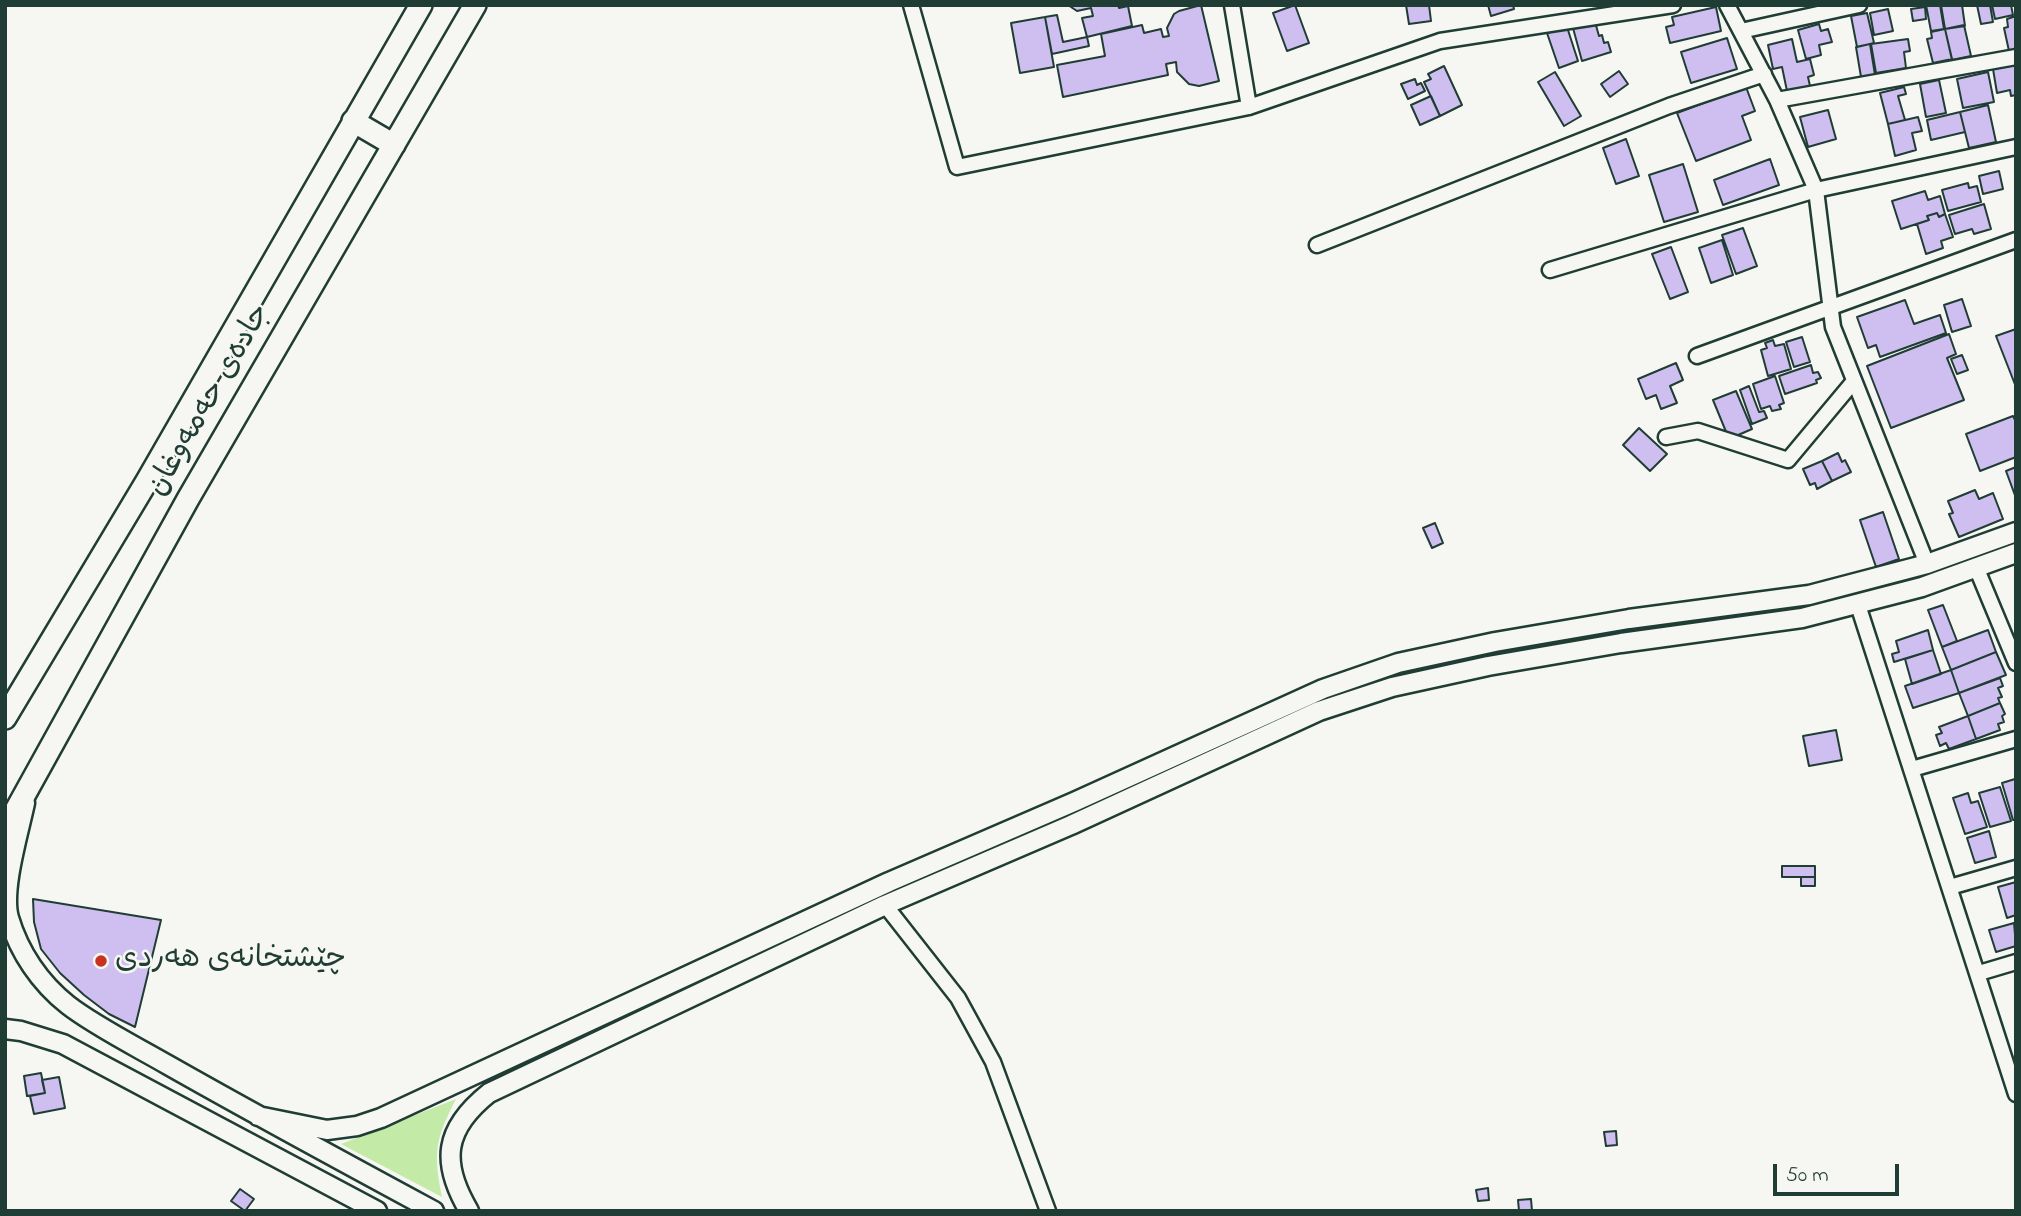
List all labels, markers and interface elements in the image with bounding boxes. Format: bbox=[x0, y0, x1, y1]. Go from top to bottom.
street label: جادەی حەمەوغان bbox=[141, 299, 281, 503]
place label: چێشتخانەی هەردی bbox=[115, 943, 346, 979]
marker: چێشتخانەی هەردی bbox=[93, 953, 109, 969]
scale bar bbox=[1776, 1150, 1902, 1194]
text: 50 m bbox=[1786, 1161, 1829, 1191]

